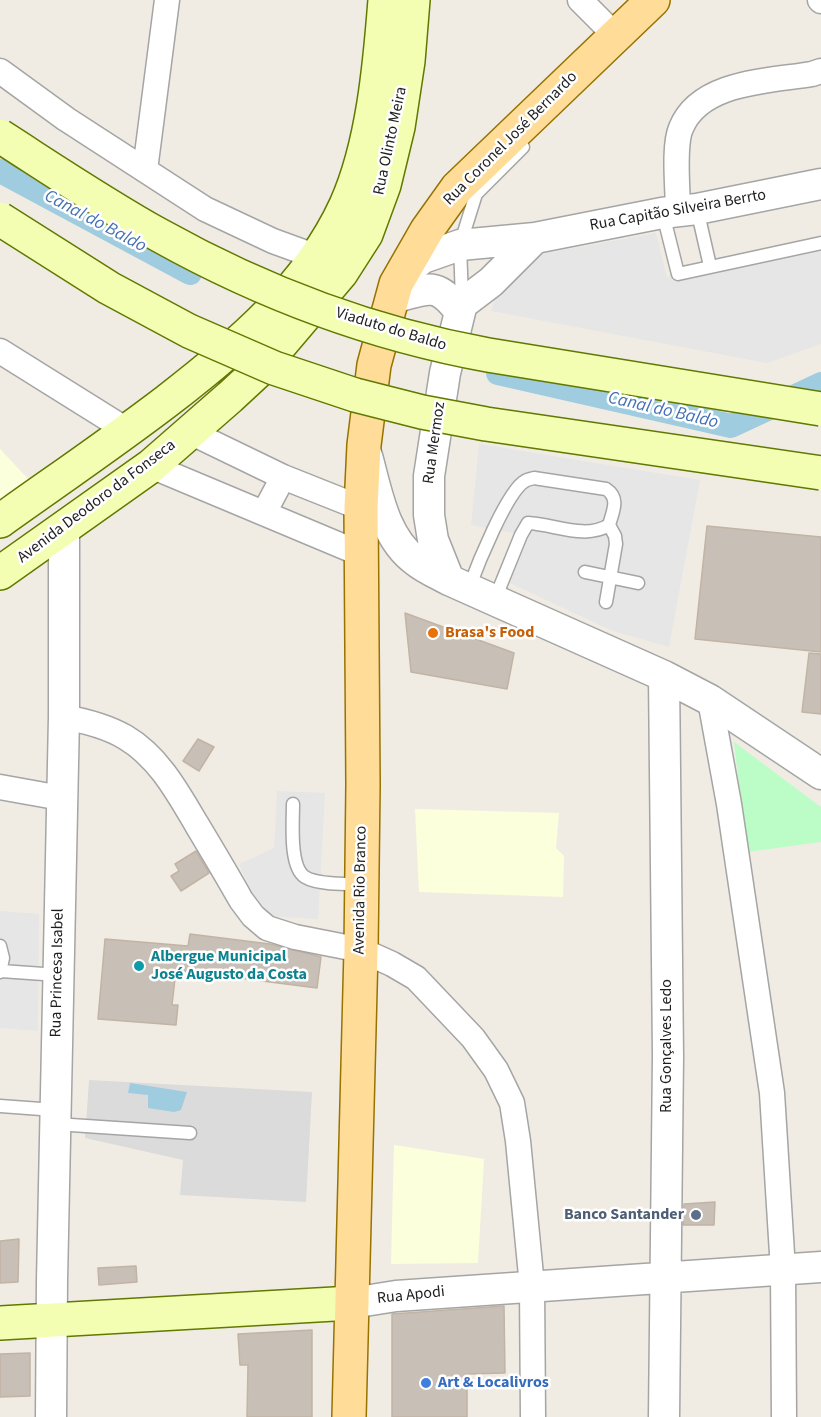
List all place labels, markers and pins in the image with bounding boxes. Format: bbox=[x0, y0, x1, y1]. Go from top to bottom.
place label: Brasa's Food bbox=[445, 623, 534, 643]
marker: Brasa's Food bbox=[426, 626, 440, 640]
place label: Albergue Municipal José Augusto da Costa bbox=[151, 947, 307, 985]
marker: Albergue Municipal José Augusto da Costa bbox=[132, 959, 146, 973]
place label: Banco Santander bbox=[564, 1205, 684, 1225]
marker: Banco Santander bbox=[689, 1208, 703, 1222]
place label: Art & Localivros bbox=[438, 1373, 549, 1393]
marker: Art & Localivros bbox=[419, 1376, 433, 1390]

